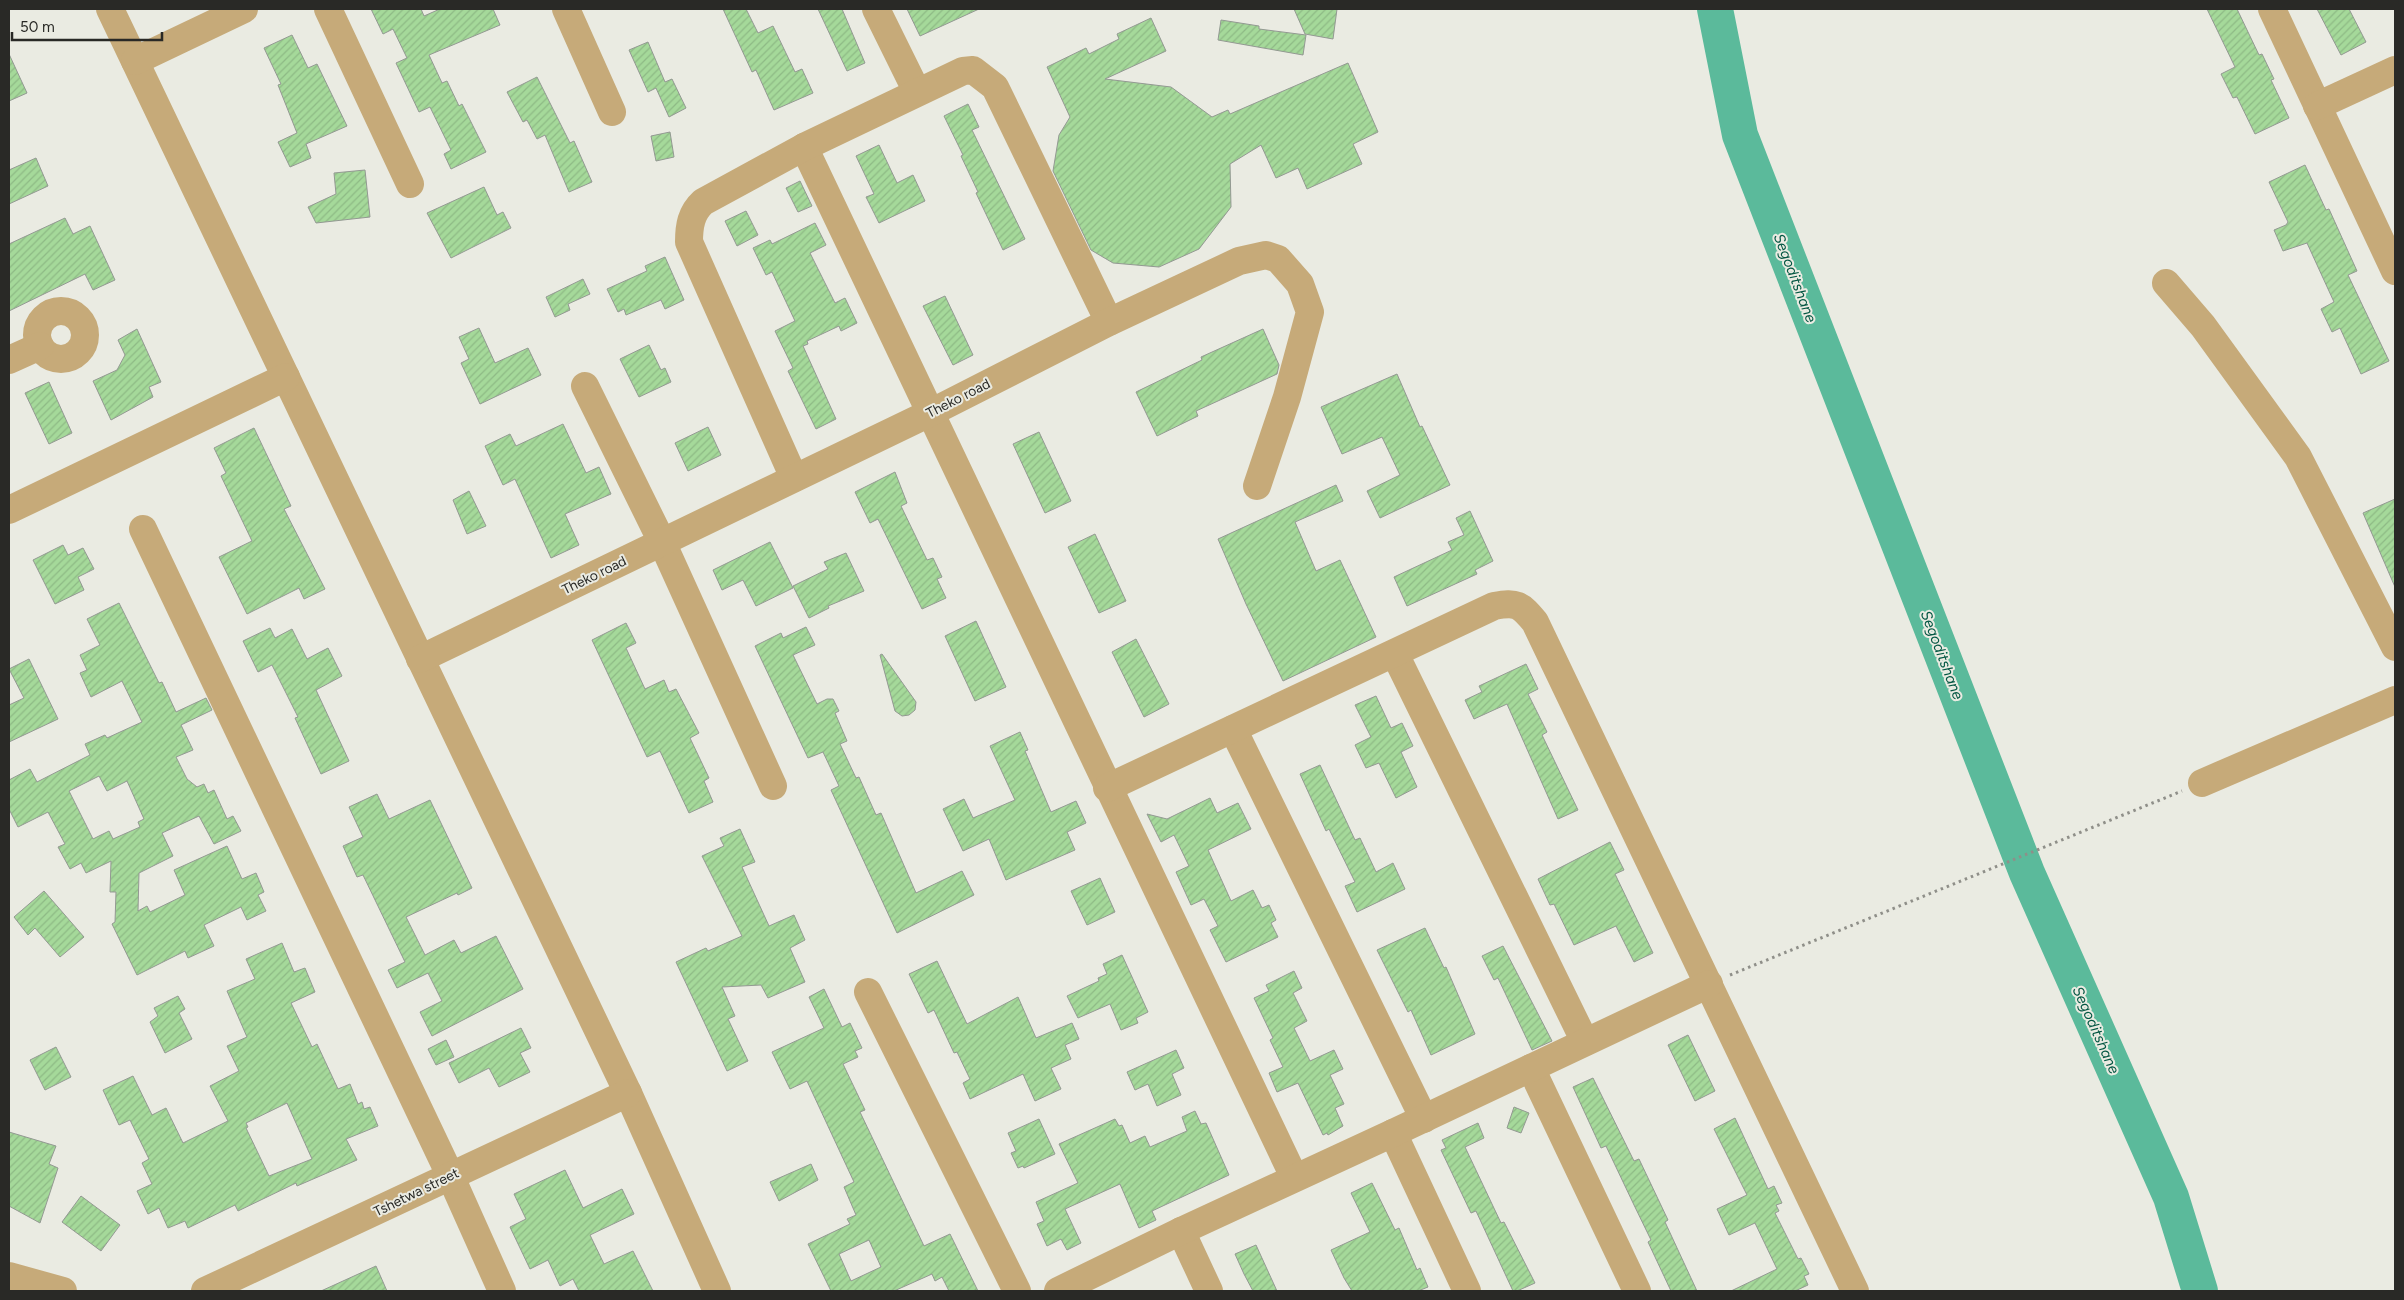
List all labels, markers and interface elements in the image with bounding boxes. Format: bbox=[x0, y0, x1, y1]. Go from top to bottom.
scale bar bbox=[12, 10, 162, 42]
text: 50 m bbox=[20, 18, 55, 36]
water label: Segoditshane bbox=[1770, 231, 1820, 325]
street label: Theko road bbox=[923, 375, 993, 422]
street label: Theko road bbox=[559, 553, 629, 598]
water label: Segoditshane bbox=[1917, 608, 1967, 702]
water label: Segoditshane bbox=[2069, 983, 2123, 1077]
street label: Tshetwa street bbox=[371, 1164, 462, 1220]

